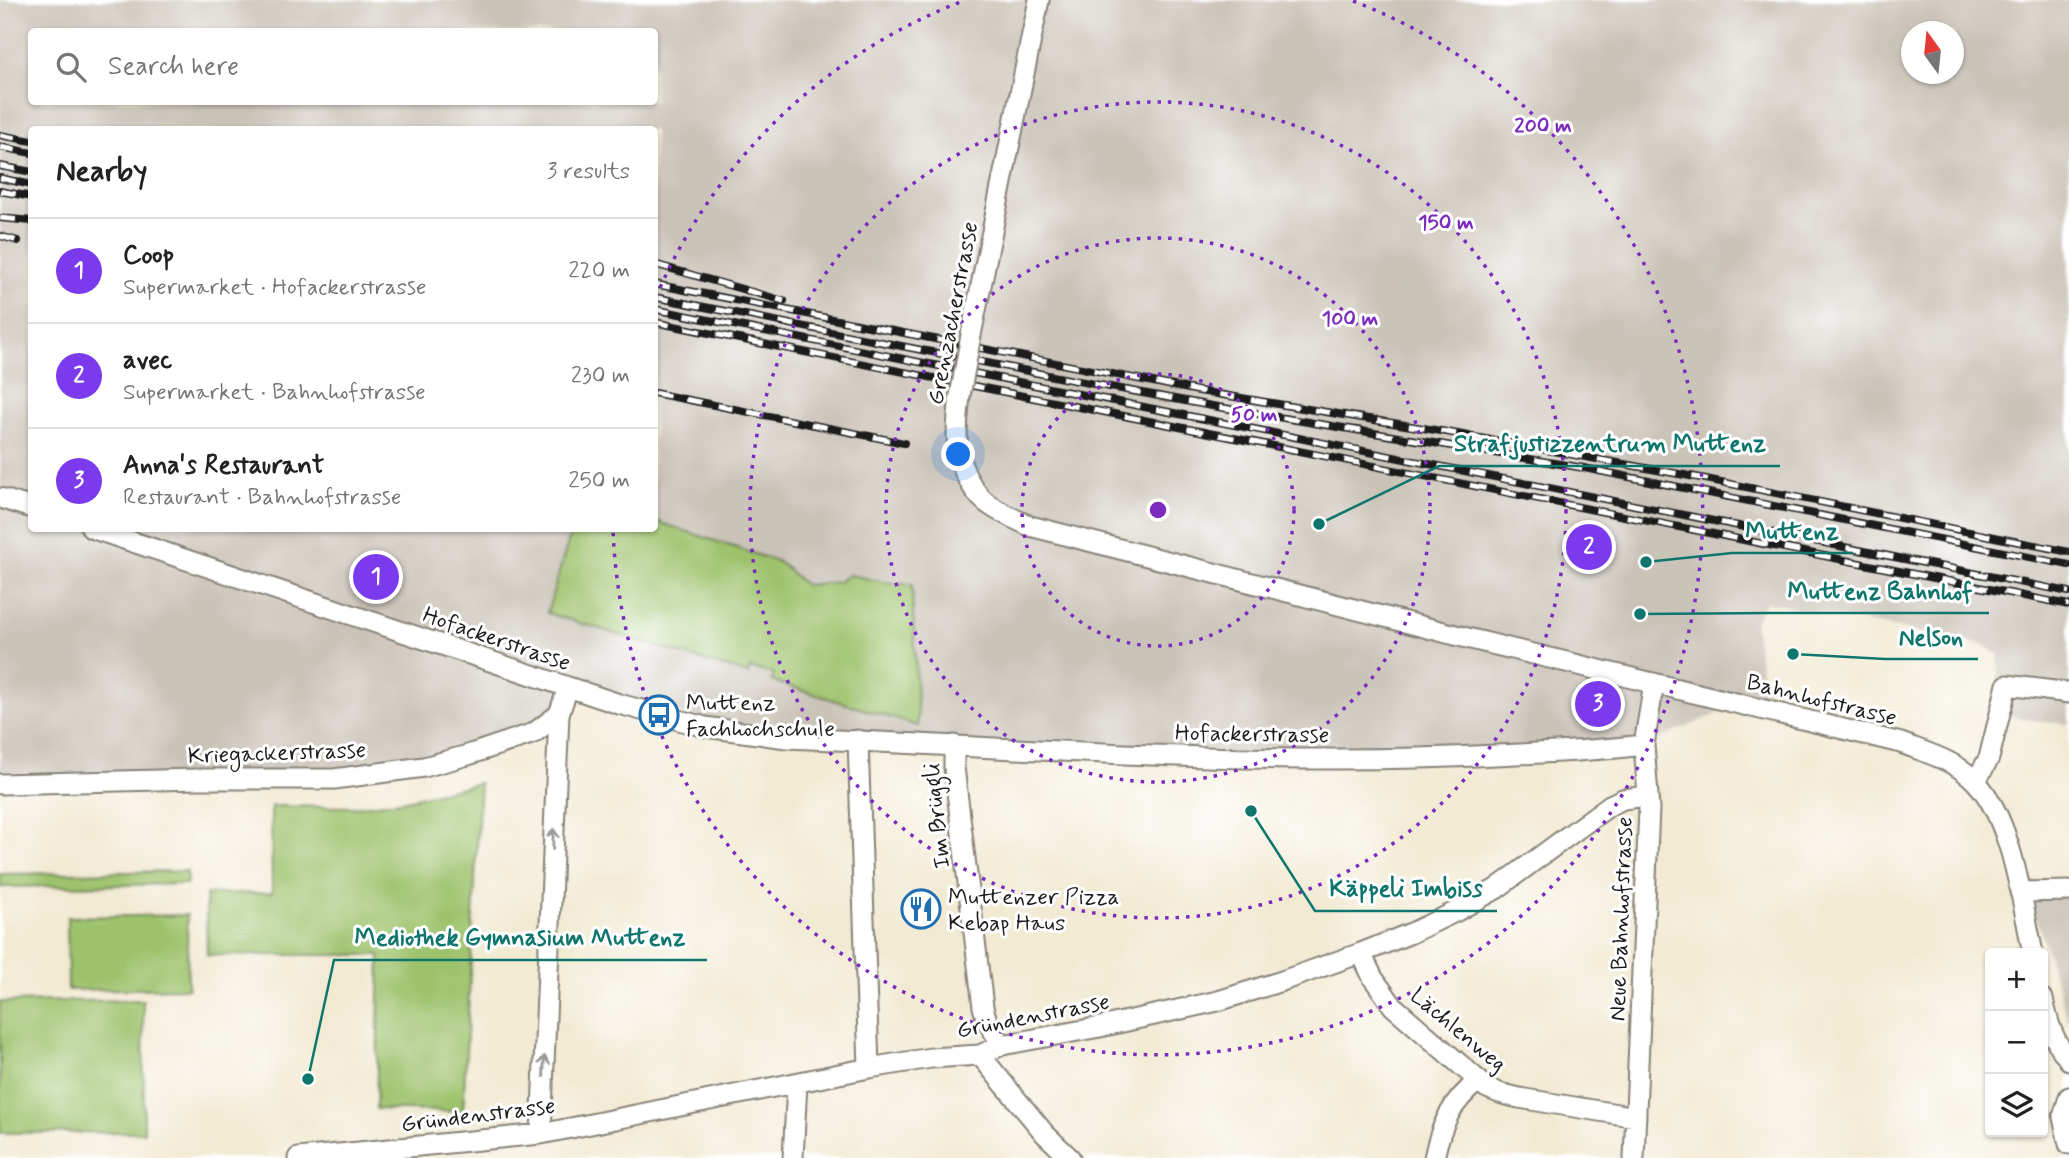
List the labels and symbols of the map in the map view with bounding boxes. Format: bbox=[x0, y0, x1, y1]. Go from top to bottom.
north arrow bbox=[1901, 21, 1964, 84]
text: 200 m bbox=[1514, 112, 1572, 140]
text: 150 m bbox=[1418, 209, 1474, 237]
street label: Grenzacherstrasse bbox=[922, 219, 986, 407]
text: 100 m bbox=[1322, 305, 1378, 333]
text: 50 m bbox=[1231, 401, 1278, 429]
callout: Strafjustizzentrum Muttenz bbox=[1439, 421, 1780, 466]
text: Strafjustizzentrum Muttenz bbox=[1454, 429, 1766, 460]
your location bbox=[941, 437, 975, 471]
centre of rings bbox=[1146, 498, 1170, 522]
callout: Muttenz bbox=[1732, 508, 1853, 553]
text: Muttenz bbox=[1745, 517, 1839, 548]
pin: 2 bbox=[1566, 521, 1612, 573]
pin: 1 bbox=[353, 551, 399, 603]
callout: Muttenz Bahnhof bbox=[1771, 568, 1989, 613]
text: Muttenz Bahnhof bbox=[1788, 577, 1973, 608]
street label: Hofackerstrasse bbox=[418, 601, 574, 679]
callout: Nelson bbox=[1885, 614, 1978, 659]
text: Nelson bbox=[1899, 623, 1963, 654]
street label: Bahnhofstrasse bbox=[1743, 668, 1900, 734]
pin: 3 bbox=[1575, 678, 1621, 730]
place label: Muttenz Fachhochschule bbox=[686, 689, 835, 745]
bus stop icon: Muttenz Fachhochschule bbox=[638, 694, 680, 736]
street label: Hofackerstrasse bbox=[1175, 719, 1329, 751]
street label: Kriegackerstrasse bbox=[187, 736, 367, 774]
street label: Im Brüggli bbox=[918, 761, 960, 870]
street label: Neue Bahnhofstrasse bbox=[1603, 816, 1641, 1022]
one-way arrow bbox=[547, 827, 560, 850]
callout: Käppeli Imbiss bbox=[1315, 866, 1497, 911]
text: Käppeli Imbiss bbox=[1329, 874, 1483, 905]
place label: Muttenzer Pizza Kebap Haus bbox=[948, 883, 1119, 939]
restaurant icon: Muttenzer Pizza Kebap Haus bbox=[900, 888, 942, 930]
callout: Mediothek Gymnasium Muttenz bbox=[334, 915, 707, 960]
text: Mediothek Gymnasium Muttenz bbox=[355, 923, 685, 954]
street label: Lächlenweg bbox=[1403, 981, 1512, 1080]
street label: Gründenstrasse bbox=[954, 987, 1112, 1046]
one-way arrow bbox=[537, 1055, 550, 1078]
street label: Gründenstrasse bbox=[399, 1092, 557, 1140]

